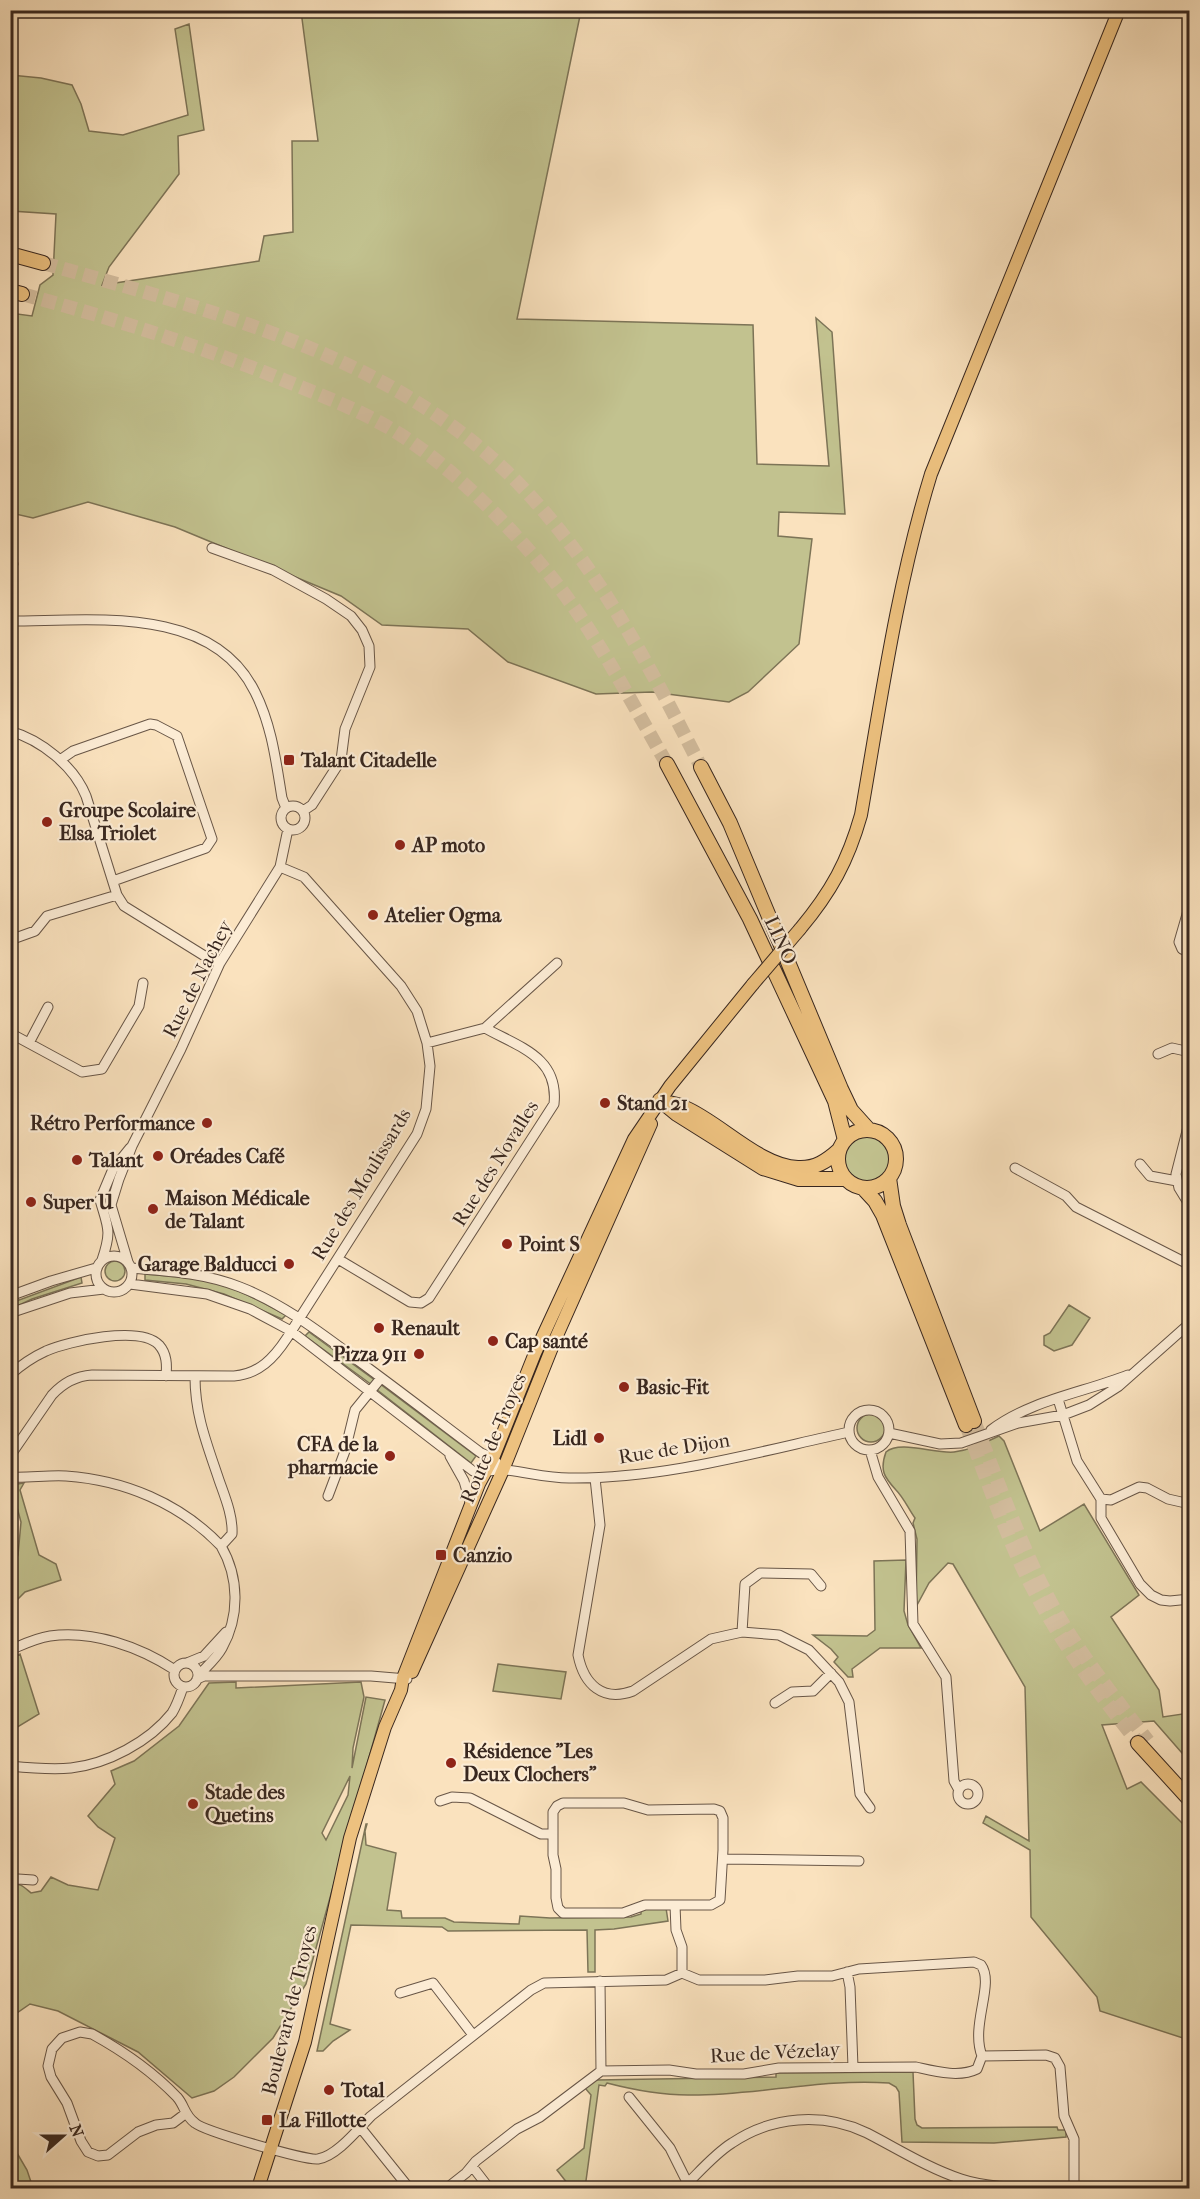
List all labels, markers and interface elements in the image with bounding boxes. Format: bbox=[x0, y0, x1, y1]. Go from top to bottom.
place label: Talant Citadelle bbox=[300, 749, 437, 772]
marker: Talant Citadelle bbox=[282, 753, 296, 767]
place label: Groupe Scolaire Elsa Triolet bbox=[59, 799, 196, 845]
marker: Groupe Scolaire Elsa Triolet bbox=[40, 815, 54, 829]
place label: AP moto bbox=[410, 834, 485, 857]
marker: AP moto bbox=[393, 838, 407, 852]
place label: Atelier Ogma bbox=[383, 904, 502, 927]
marker: Atelier Ogma bbox=[366, 908, 380, 922]
street label: LINO bbox=[759, 912, 802, 968]
street label: Rue de Nachey bbox=[158, 915, 238, 1042]
place label: Stand 21 bbox=[617, 1092, 688, 1115]
street label: Rue des Novalles bbox=[448, 1096, 543, 1230]
marker: Stand 21 bbox=[598, 1096, 612, 1110]
street label: Rue des Moulissards bbox=[307, 1104, 416, 1264]
place label: Rétro Performance bbox=[30, 1112, 195, 1135]
marker: Rétro Performance bbox=[200, 1116, 214, 1130]
place label: Oréades Café bbox=[170, 1145, 285, 1168]
place label: Talant bbox=[88, 1149, 144, 1172]
marker: Oréades Café bbox=[151, 1149, 165, 1163]
marker: Talant bbox=[70, 1153, 84, 1167]
place label: Maison Médicale de Talant bbox=[164, 1187, 310, 1233]
place label: Super U bbox=[43, 1191, 114, 1214]
marker: Super U bbox=[24, 1195, 38, 1209]
marker: Maison Médicale de Talant bbox=[146, 1202, 160, 1216]
place label: Point S bbox=[519, 1233, 580, 1256]
marker: Point S bbox=[500, 1237, 514, 1251]
place label: Garage Balducci bbox=[138, 1253, 278, 1276]
marker: Garage Balducci bbox=[282, 1257, 296, 1271]
place label: Renault bbox=[391, 1317, 461, 1340]
marker: Renault bbox=[372, 1321, 386, 1335]
place label: Cap santé bbox=[505, 1330, 588, 1353]
marker: Cap santé bbox=[486, 1334, 500, 1348]
place label: Pizza 911 bbox=[333, 1343, 407, 1366]
marker: Pizza 911 bbox=[412, 1347, 426, 1361]
street label: Route de Troyes bbox=[456, 1370, 531, 1507]
place label: Basic-Fit bbox=[636, 1376, 710, 1399]
marker: Basic-Fit bbox=[617, 1380, 631, 1394]
place label: Lidl bbox=[553, 1427, 587, 1450]
street label: Rue de Dijon bbox=[617, 1428, 732, 1469]
marker: Lidl bbox=[592, 1431, 606, 1445]
place label: CFA de la pharmacie bbox=[287, 1433, 379, 1479]
marker: CFA de la pharmacie bbox=[383, 1449, 397, 1463]
place label: Canzio bbox=[453, 1544, 512, 1567]
marker: Canzio bbox=[434, 1548, 448, 1562]
place label: Résidence "Les Deux Clochers" bbox=[463, 1740, 597, 1786]
marker: Résidence "Les Deux Clochers" bbox=[444, 1756, 458, 1770]
place label: Stade des Quetins bbox=[205, 1781, 286, 1827]
marker: Stade des Quetins bbox=[186, 1797, 200, 1811]
street label: Boulevard de Troyes bbox=[257, 1923, 322, 2098]
street label: Rue de Vézelay bbox=[709, 2038, 842, 2067]
place label: Total bbox=[340, 2079, 385, 2102]
marker: Total bbox=[322, 2083, 336, 2097]
north arrow bbox=[33, 2106, 93, 2166]
place label: La Fillotte bbox=[279, 2109, 367, 2132]
marker: La Fillotte bbox=[260, 2113, 274, 2127]
text: N bbox=[65, 2122, 88, 2141]

